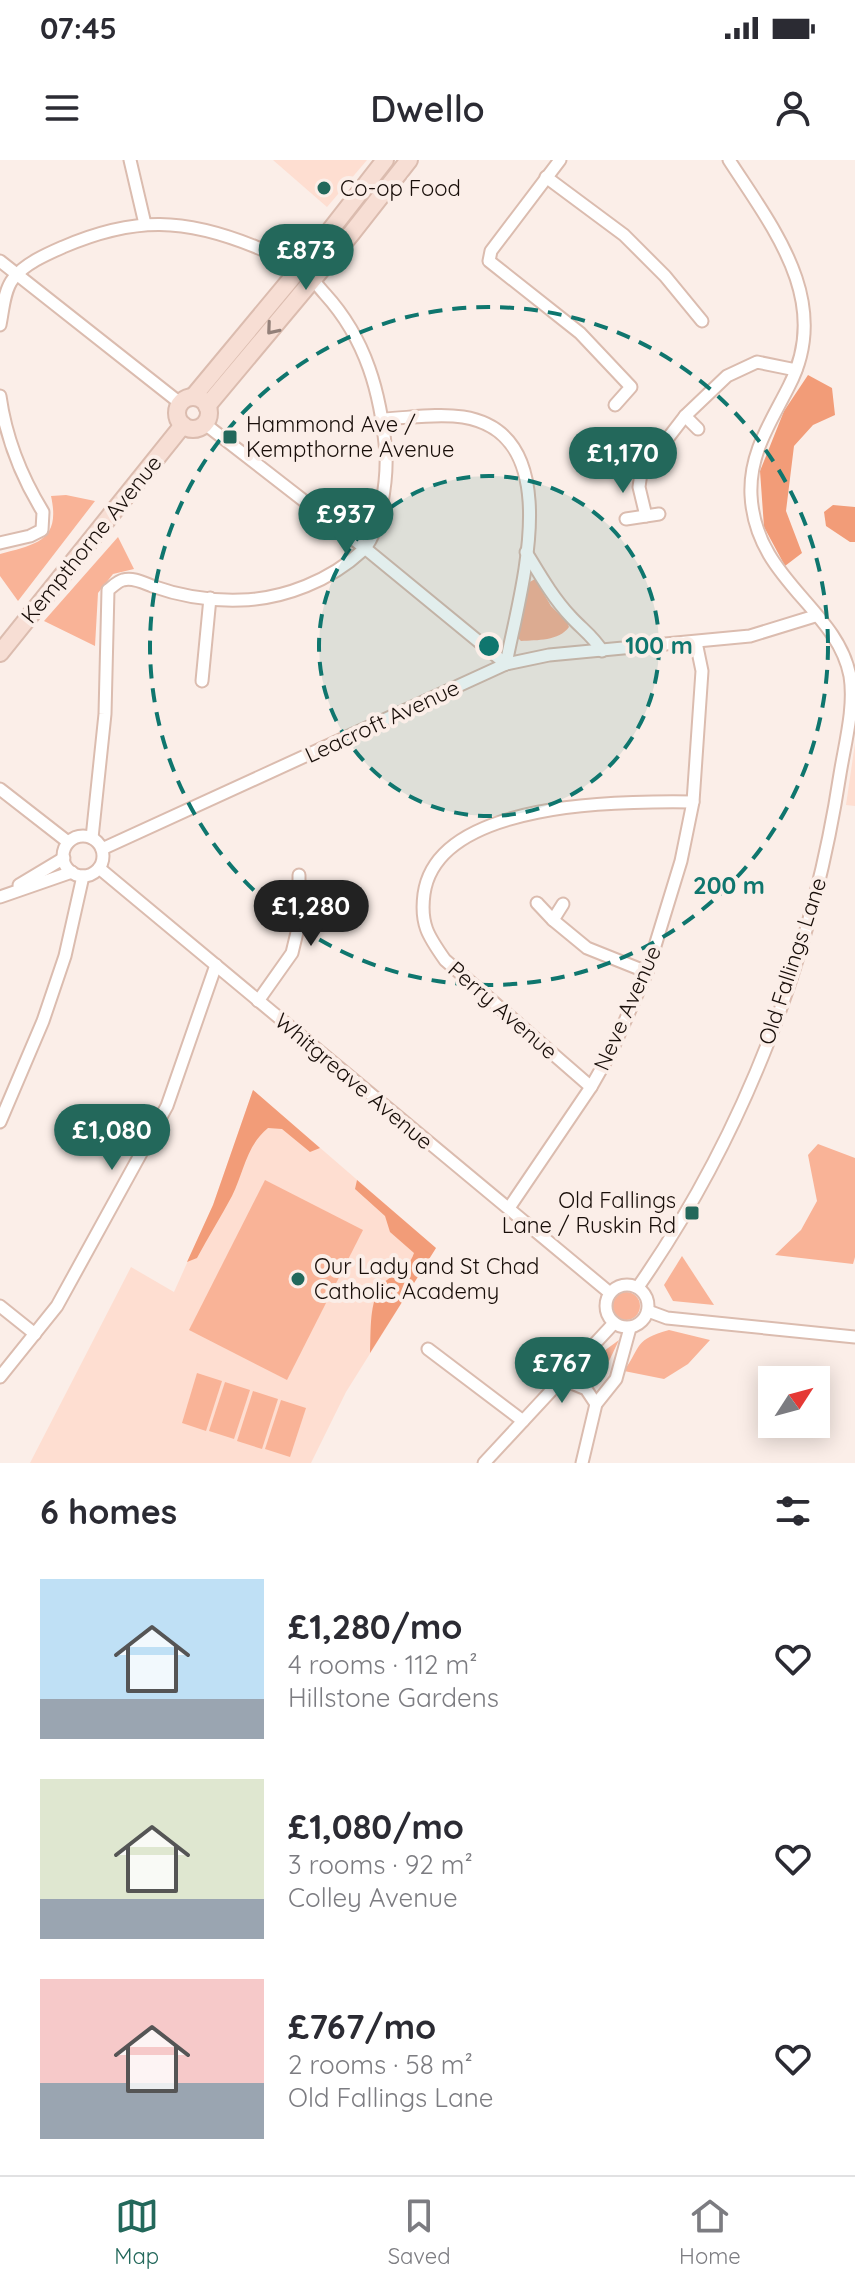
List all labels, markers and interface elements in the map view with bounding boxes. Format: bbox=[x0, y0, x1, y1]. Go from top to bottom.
text: 07:45 bbox=[40, 9, 117, 47]
icon: menu bbox=[40, 86, 84, 130]
text: Dwello bbox=[370, 86, 485, 131]
icon: person bbox=[771, 86, 815, 130]
place label: Co-op Food bbox=[340, 174, 461, 202]
marker: Co-op Food bbox=[315, 179, 333, 197]
pin: £873 bbox=[259, 224, 353, 292]
text: £873 bbox=[277, 233, 335, 266]
one-way arrow bbox=[267, 320, 282, 335]
place label: Hammond Ave / Kempthorne Avenue bbox=[246, 410, 454, 463]
pin: £1,170 bbox=[558, 427, 688, 495]
marker: Hammond Ave / Kempthorne Avenue bbox=[221, 428, 239, 446]
text: £1,170 bbox=[587, 436, 659, 469]
street label: Kempthorne Avenue bbox=[15, 449, 167, 629]
pin: £937 bbox=[299, 488, 393, 556]
text: £937 bbox=[316, 497, 376, 530]
text: 100 m bbox=[625, 630, 693, 660]
centre of rings bbox=[475, 632, 503, 660]
street label: Leacroft Avenue bbox=[300, 673, 464, 769]
text: 200 m bbox=[693, 870, 765, 900]
street label: Old Fallings Lane bbox=[752, 874, 832, 1048]
pin: £1,280 bbox=[246, 880, 376, 948]
text: £1,280 bbox=[272, 889, 350, 922]
street label: Neve Avenue bbox=[587, 941, 667, 1075]
street label: Perry Avenue bbox=[442, 955, 564, 1065]
street label: Whitgreave Avenue bbox=[269, 1007, 439, 1155]
pin: £1,080 bbox=[47, 1104, 177, 1172]
text: £1,080 bbox=[72, 1113, 152, 1146]
place label: Old Fallings Lane / Ruskin Rd bbox=[502, 1186, 676, 1239]
marker: Old Fallings Lane / Ruskin Rd bbox=[683, 1204, 701, 1222]
place label: Our Lady and St Chad Catholic Academy bbox=[314, 1252, 539, 1305]
marker: Our Lady and St Chad Catholic Academy bbox=[289, 1270, 307, 1288]
pin: £767 bbox=[515, 1337, 609, 1405]
text: £767 bbox=[533, 1346, 591, 1379]
north arrow bbox=[758, 1366, 830, 1438]
map controls bbox=[758, 1366, 830, 1438]
icon: filters bbox=[771, 1489, 815, 1533]
text: 6 homes bbox=[40, 1490, 177, 1533]
text: £1,280/mo bbox=[288, 1605, 463, 1648]
icon: home bbox=[104, 1611, 200, 1707]
icon: heart bbox=[771, 1637, 815, 1681]
text: 4 rooms · 112 m² bbox=[288, 1648, 478, 1681]
text: Hillstone Gardens bbox=[288, 1681, 499, 1714]
text: £1,080/mo bbox=[288, 1805, 464, 1848]
icon: home bbox=[104, 1811, 200, 1907]
icon: heart bbox=[771, 1837, 815, 1881]
text: 3 rooms · 92 m² bbox=[288, 1848, 473, 1881]
text: Colley Avenue bbox=[288, 1881, 458, 1914]
text: £767/mo bbox=[288, 2005, 436, 2048]
icon: home bbox=[104, 2011, 200, 2107]
icon: heart bbox=[771, 2037, 815, 2081]
text: 2 rooms · 58 m² bbox=[288, 2048, 473, 2081]
text: Old Fallings Lane bbox=[288, 2081, 494, 2114]
tab: Map bbox=[114, 2194, 159, 2270]
tab: Saved bbox=[388, 2194, 450, 2270]
tab: Home bbox=[679, 2194, 741, 2270]

